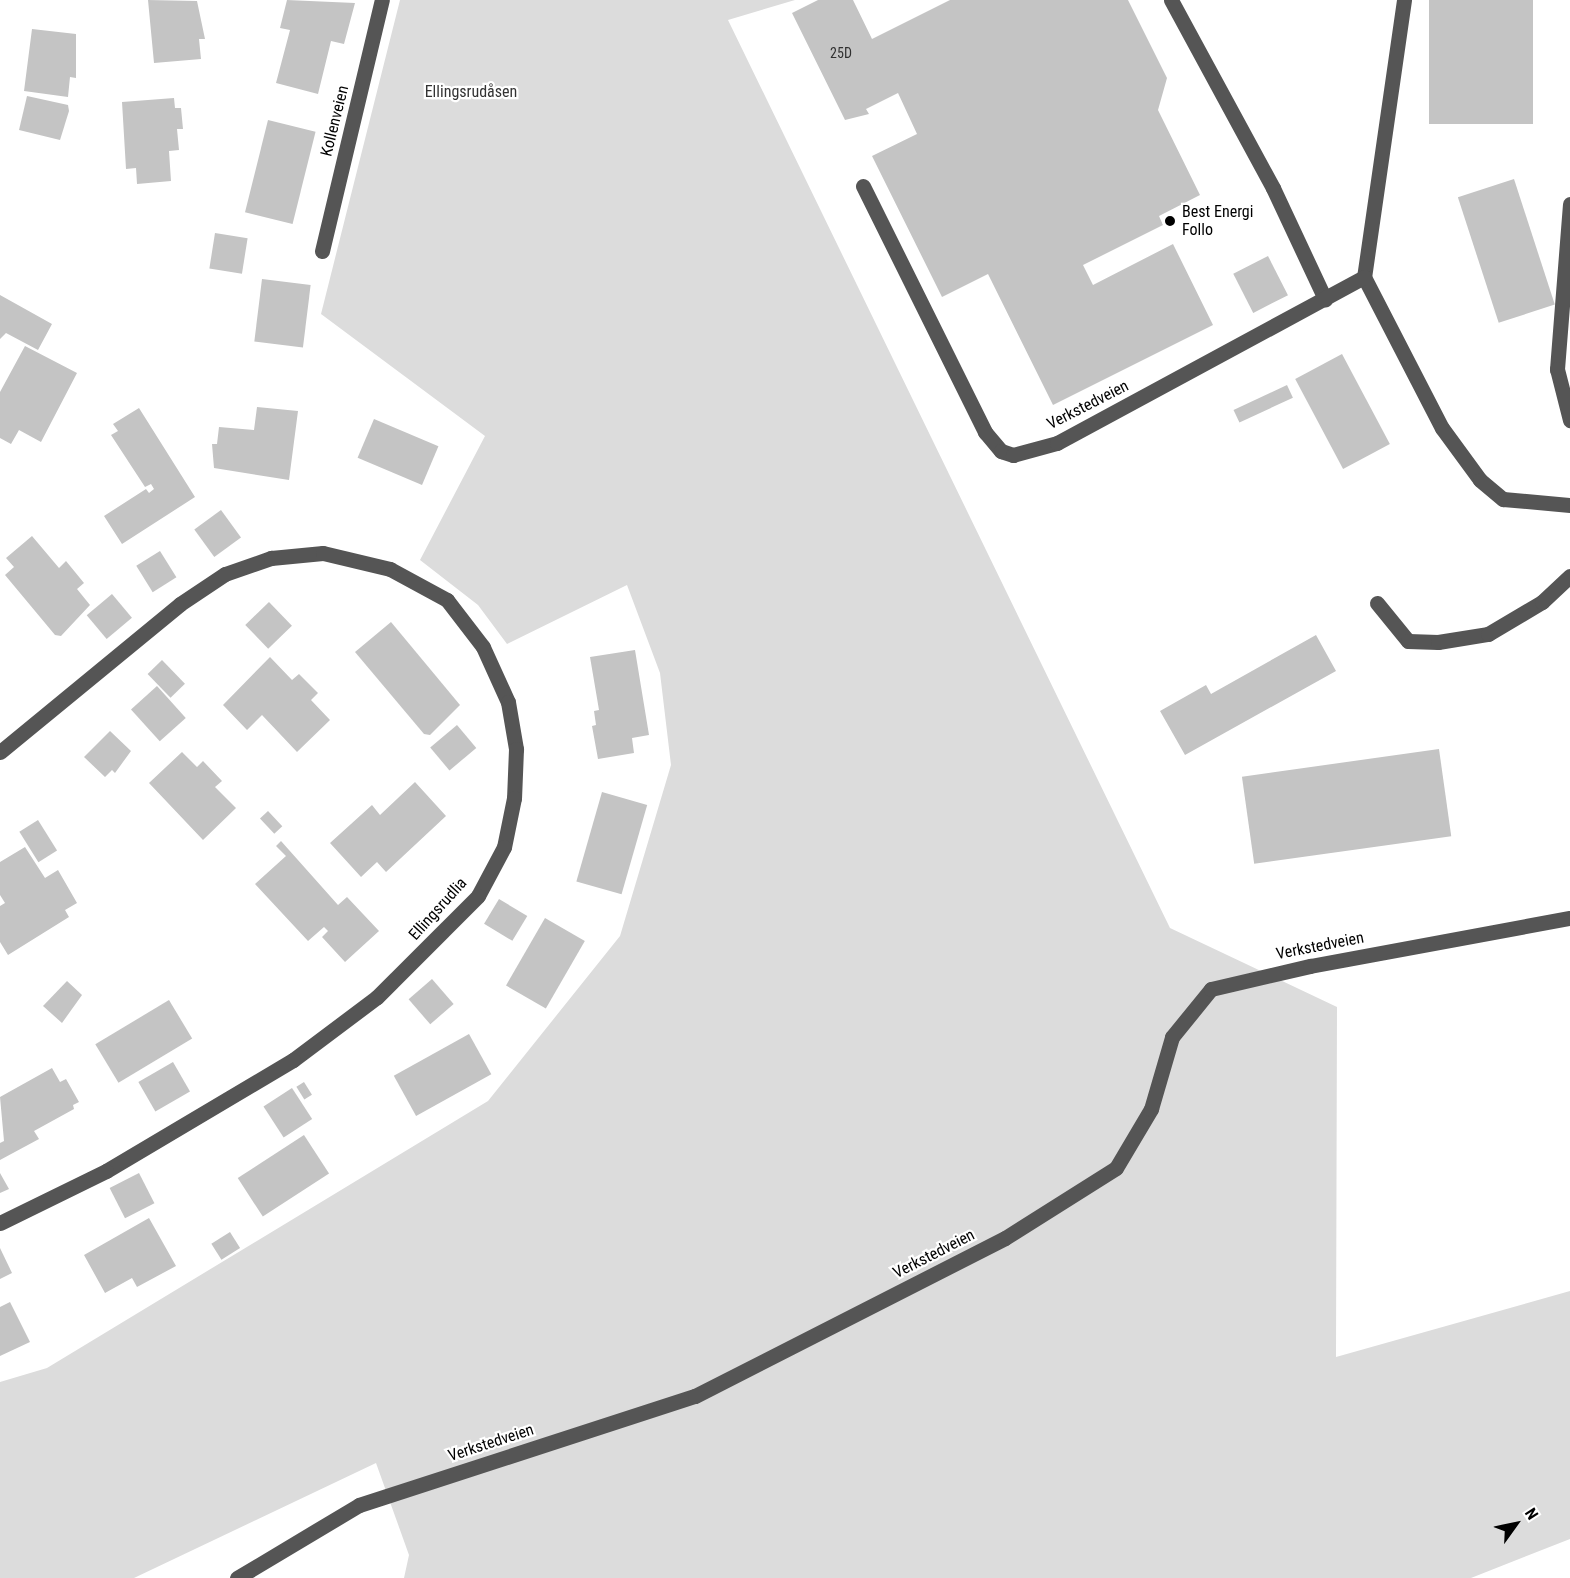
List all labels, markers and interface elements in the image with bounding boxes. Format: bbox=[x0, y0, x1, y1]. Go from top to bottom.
house number: 25D bbox=[830, 45, 852, 61]
park label: Ellingsrudåsen bbox=[425, 82, 517, 102]
street label: Kollenveien bbox=[317, 84, 353, 158]
place label: Best Energi Follo bbox=[1182, 202, 1253, 240]
marker: Best Energi Follo bbox=[1163, 214, 1177, 228]
street label: Verkstedveien bbox=[1044, 376, 1132, 434]
street label: Ellingsrudlia bbox=[405, 874, 471, 944]
street label: Verkstedveien bbox=[1275, 928, 1365, 964]
street label: Verkstedveien bbox=[890, 1225, 978, 1283]
street label: Verkstedveien bbox=[446, 1420, 536, 1466]
north arrow bbox=[1486, 1494, 1546, 1554]
text: N bbox=[1521, 1505, 1542, 1523]

